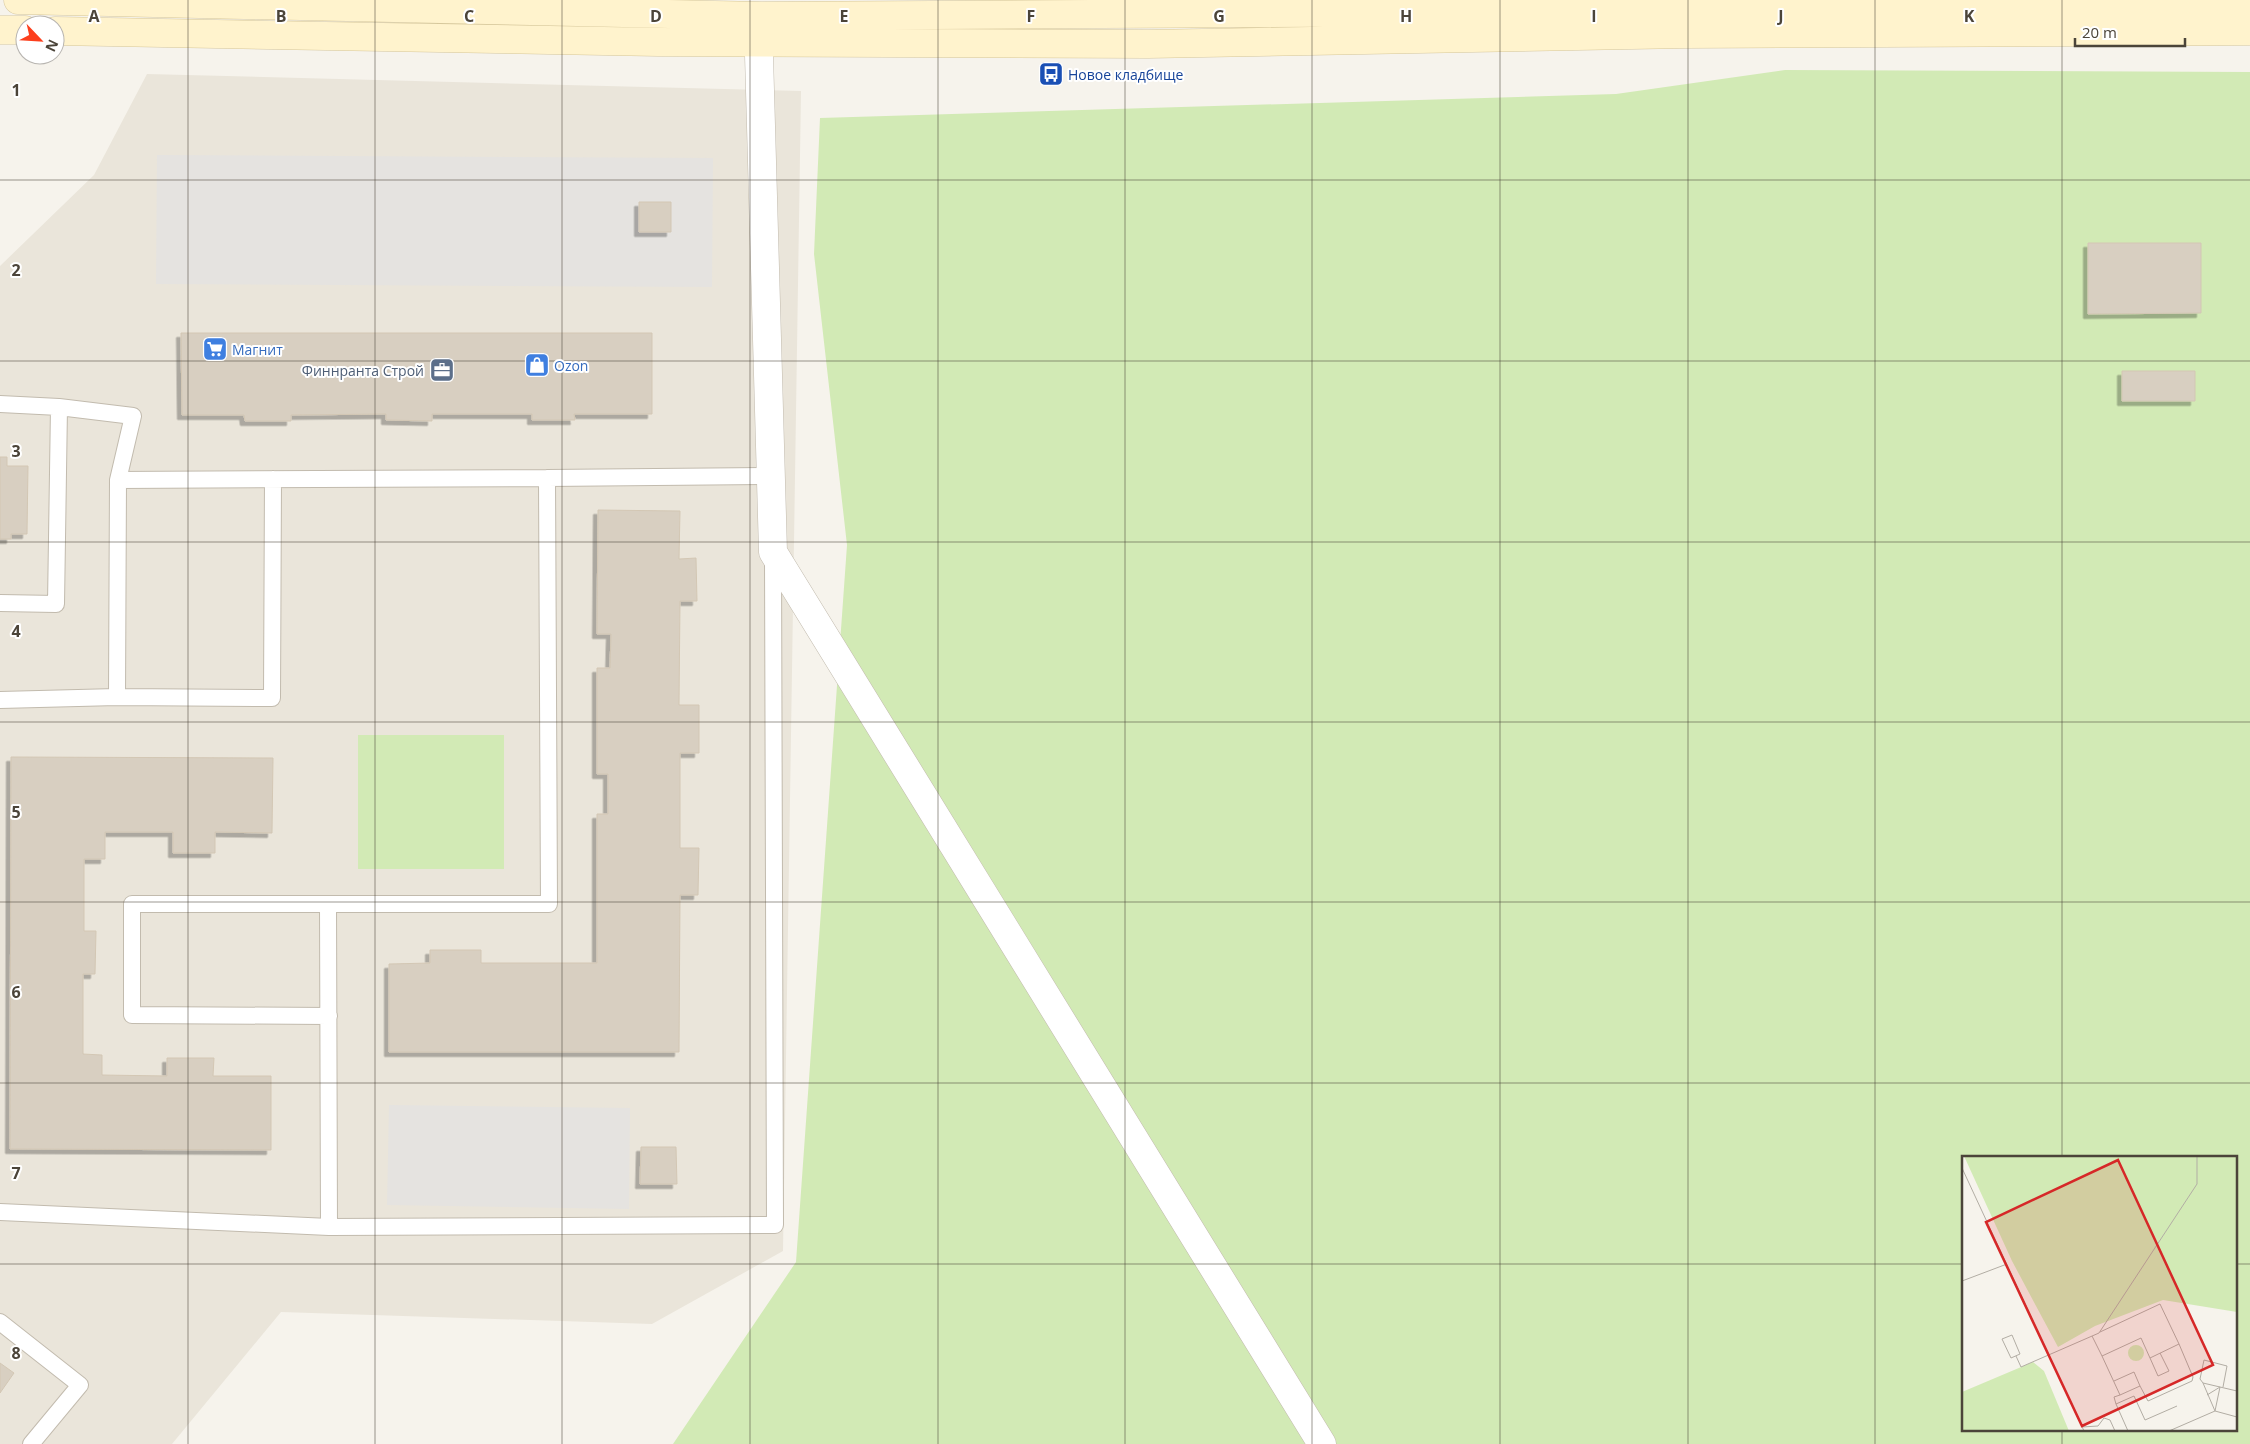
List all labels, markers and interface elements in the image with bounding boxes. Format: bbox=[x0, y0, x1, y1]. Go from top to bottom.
text: A bbox=[88, 5, 100, 27]
text: B bbox=[276, 5, 286, 27]
text: C bbox=[464, 5, 474, 27]
text: D bbox=[650, 5, 662, 27]
text: E bbox=[840, 5, 849, 27]
text: F bbox=[1027, 5, 1035, 27]
text: G bbox=[1213, 5, 1225, 27]
text: H bbox=[1400, 5, 1412, 27]
text: I bbox=[1591, 5, 1597, 27]
text: J bbox=[1776, 5, 1784, 27]
text: K bbox=[1964, 5, 1975, 27]
north arrow bbox=[15, 15, 65, 65]
scale bar bbox=[2075, 15, 2185, 47]
text: 20 m bbox=[2082, 22, 2117, 42]
text: N bbox=[41, 37, 63, 55]
bus stop icon: Новое кладбище bbox=[1038, 61, 1064, 87]
place label: Новое кладбище bbox=[1068, 65, 1184, 84]
text: 1 bbox=[11, 79, 21, 101]
text: 2 bbox=[11, 259, 21, 281]
supermarket icon: Магнит bbox=[202, 336, 228, 362]
place label: Магнит bbox=[232, 340, 283, 359]
shop icon: Ozon bbox=[524, 352, 550, 378]
place label: Ozon bbox=[554, 356, 588, 375]
office icon: Финнранта Строй bbox=[429, 357, 455, 383]
place label: Финнранта Строй bbox=[302, 361, 424, 380]
text: 3 bbox=[11, 440, 21, 462]
text: 4 bbox=[11, 620, 21, 642]
text: 5 bbox=[11, 801, 21, 823]
text: 6 bbox=[11, 981, 21, 1003]
inset map bbox=[1962, 1156, 2238, 1432]
text: 7 bbox=[11, 1162, 21, 1184]
text: 8 bbox=[11, 1342, 21, 1364]

